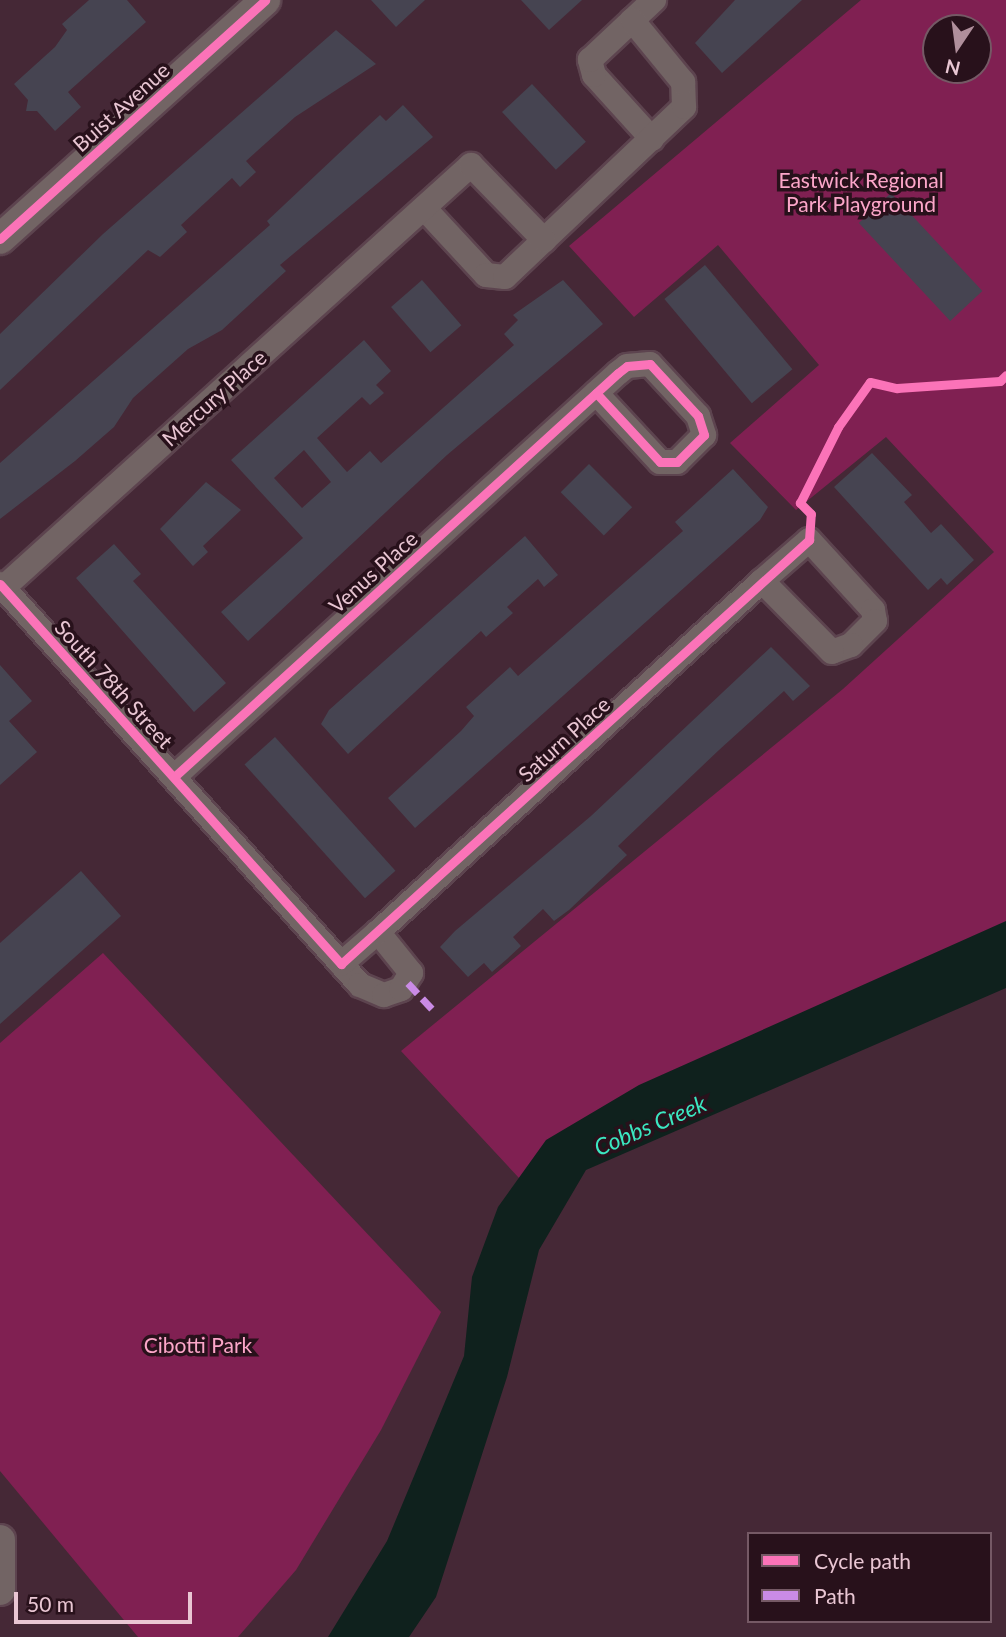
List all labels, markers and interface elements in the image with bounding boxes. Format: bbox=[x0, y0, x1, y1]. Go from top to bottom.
north arrow bbox=[922, 14, 992, 84]
text: N bbox=[943, 55, 962, 81]
street label: Buist Avenue bbox=[67, 57, 175, 157]
park label: Eastwick Regional Park Playground bbox=[778, 167, 944, 217]
street label: Mercury Place bbox=[157, 344, 271, 452]
street label: Venus Place bbox=[324, 526, 422, 618]
street label: South 78th Street bbox=[50, 615, 178, 753]
street label: Saturn Place bbox=[513, 691, 615, 787]
water label: Cobbs Creek bbox=[590, 1089, 710, 1161]
park label: Cibotti Park bbox=[144, 1332, 252, 1358]
legend bbox=[747, 1532, 992, 1623]
text: Cycle path bbox=[814, 1548, 911, 1573]
scale bar bbox=[18, 1578, 196, 1622]
text: Path bbox=[814, 1583, 856, 1608]
text: 50 m bbox=[27, 1591, 74, 1616]

